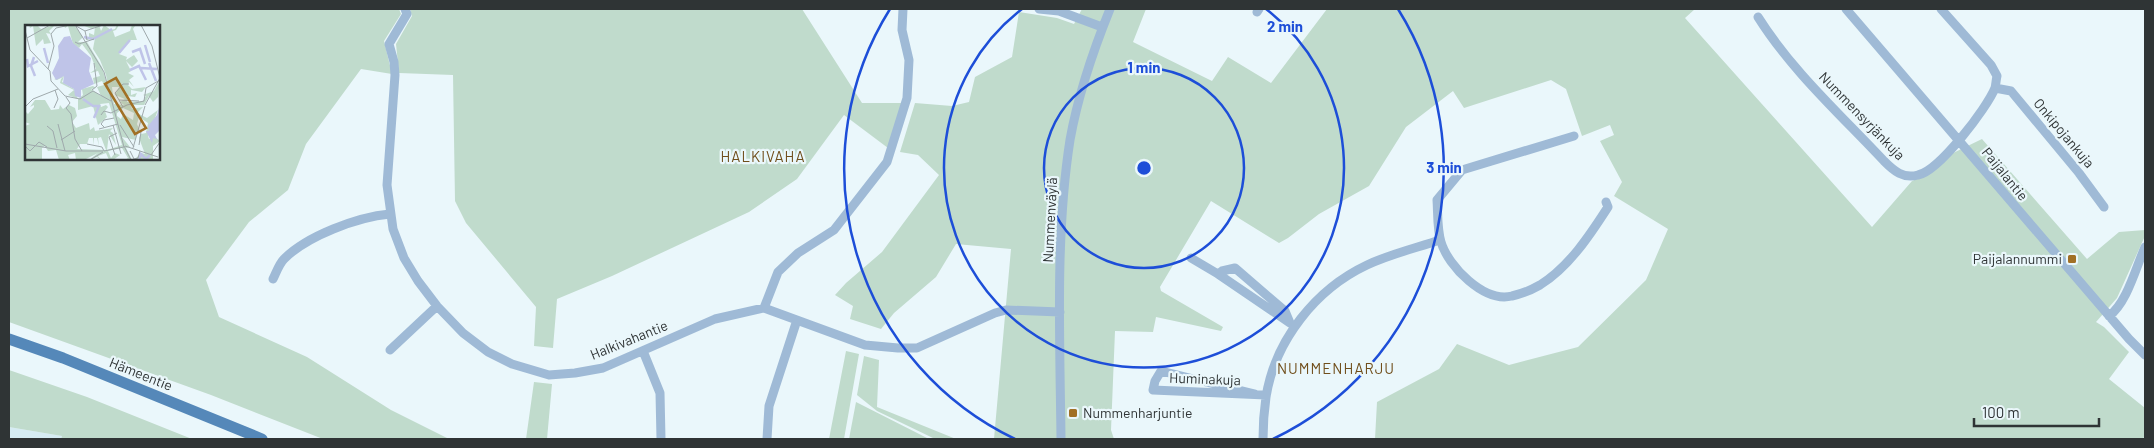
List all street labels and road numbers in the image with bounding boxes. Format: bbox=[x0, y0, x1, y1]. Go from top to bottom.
street label: Nummensyrjänkuja bbox=[1816, 68, 1909, 163]
street label: Onkipojankuja bbox=[2030, 95, 2098, 171]
street label: Paijalantie bbox=[1979, 144, 2032, 204]
street label: Nummenväylä bbox=[1039, 177, 1060, 263]
street label: Halkivahantie bbox=[588, 316, 670, 363]
street label: Hämeentie bbox=[107, 353, 175, 394]
street label: Huminakuja bbox=[1169, 369, 1241, 388]

